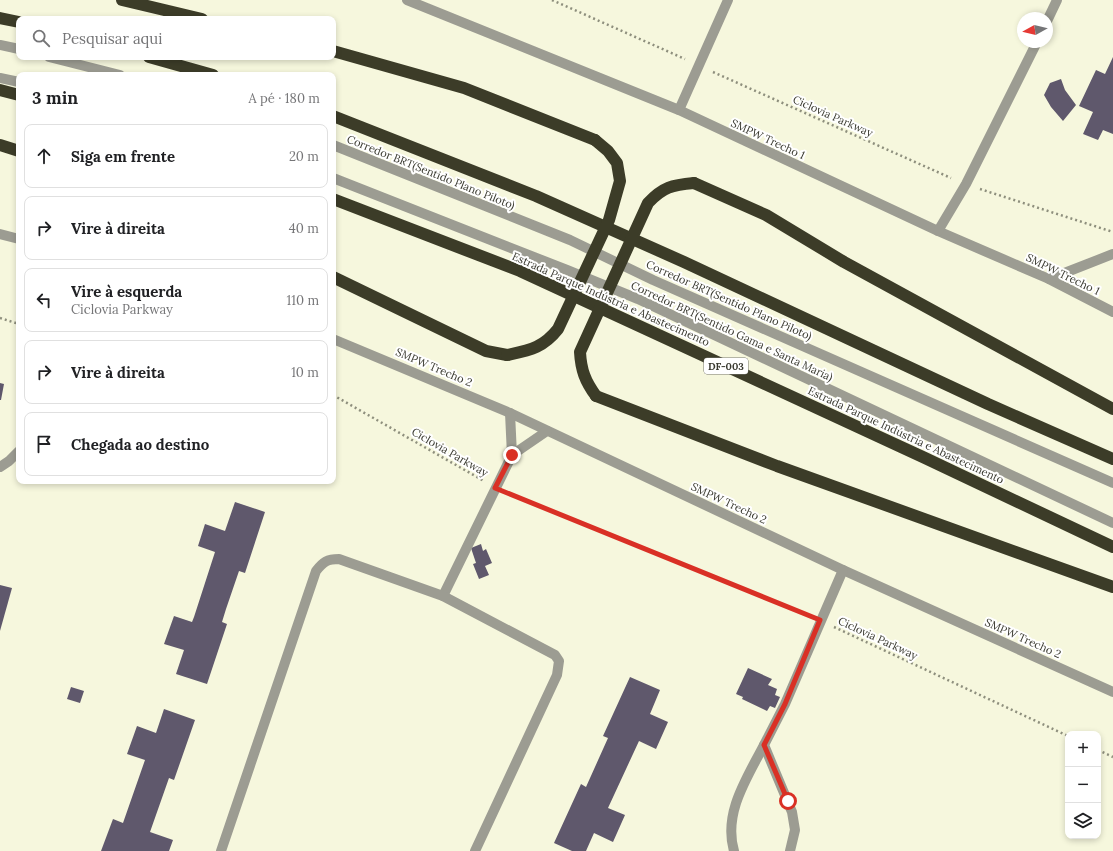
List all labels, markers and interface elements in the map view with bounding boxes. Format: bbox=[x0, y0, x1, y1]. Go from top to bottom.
north arrow bbox=[1017, 12, 1053, 48]
search box bbox=[16, 16, 336, 60]
icon: search bbox=[30, 27, 52, 49]
text: Pesquisar aqui bbox=[62, 29, 162, 48]
text: 3 min bbox=[32, 87, 78, 109]
text: A pé · 180 m bbox=[248, 90, 320, 107]
street label: Ciclovia Parkway bbox=[791, 92, 875, 140]
street label: SMPW Trecho 1 bbox=[729, 116, 807, 162]
street label: Corredor BRT(Sentido Plano Piloto) bbox=[345, 132, 517, 213]
icon: ahead bbox=[33, 145, 55, 167]
text: Siga em frente bbox=[71, 147, 175, 166]
text: 20 m bbox=[289, 148, 319, 165]
icon: right bbox=[33, 217, 55, 239]
text: Vire à direita bbox=[71, 219, 165, 238]
text: 40 m bbox=[289, 220, 319, 237]
street label: Estrada Parque Indústria e Abastecimento bbox=[510, 249, 712, 349]
street label: SMPW Trecho 1 bbox=[1024, 250, 1102, 298]
street label: Corredor BRT(Sentido Plano Piloto) bbox=[643, 257, 814, 344]
street label: Corredor BRT(Sentido Gama e Santa Maria) bbox=[628, 278, 835, 385]
text: Vire à esquerda bbox=[71, 282, 182, 301]
icon: left bbox=[33, 289, 55, 311]
text: 110 m bbox=[286, 292, 319, 309]
text: Ciclovia Parkway bbox=[71, 301, 173, 318]
street label: SMPW Trecho 2 bbox=[394, 345, 475, 389]
road number: DF-003 bbox=[704, 358, 748, 374]
icon: right bbox=[33, 361, 55, 383]
text: Vire à direita bbox=[71, 363, 165, 382]
text: 10 m bbox=[291, 364, 319, 381]
street label: Estrada Parque Indústria e Abastecimento bbox=[806, 383, 1006, 487]
street label: Ciclovia Parkway bbox=[409, 424, 491, 480]
icon: arrive bbox=[33, 433, 55, 455]
text: Chegada ao destino bbox=[71, 435, 209, 454]
route end bbox=[503, 446, 521, 464]
street label: SMPW Trecho 2 bbox=[689, 479, 769, 527]
street label: Ciclovia Parkway bbox=[836, 613, 920, 663]
street label: SMPW Trecho 2 bbox=[983, 615, 1063, 661]
map controls bbox=[1065, 731, 1101, 839]
button: + bbox=[1065, 731, 1101, 767]
button: − bbox=[1065, 767, 1101, 803]
route start bbox=[779, 792, 797, 810]
button: layers bbox=[1065, 803, 1101, 839]

